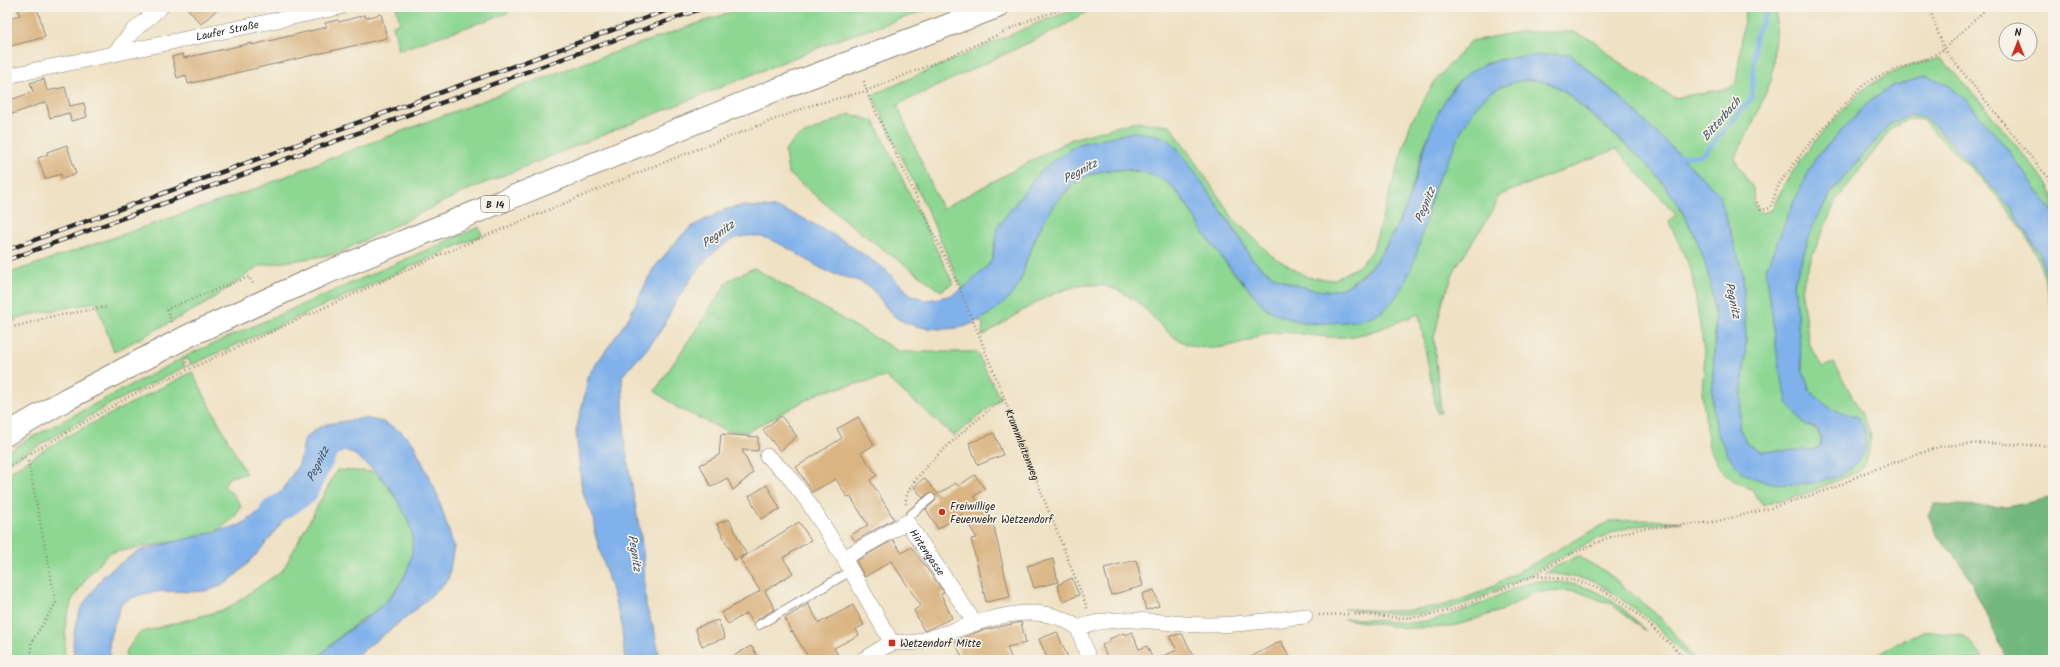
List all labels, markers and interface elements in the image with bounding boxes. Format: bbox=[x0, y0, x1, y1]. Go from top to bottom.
street label: Laufer Straße bbox=[194, 16, 261, 47]
north arrow bbox=[1998, 22, 2038, 62]
text: N bbox=[2015, 24, 2022, 42]
water label: Bitterbach bbox=[1697, 92, 1747, 146]
water label: Pegnitz bbox=[1060, 154, 1102, 188]
water label: Pegnitz bbox=[1410, 183, 1442, 226]
road number: B 14 bbox=[481, 196, 509, 212]
water label: Pegnitz bbox=[698, 215, 740, 253]
water label: Pegnitz bbox=[1719, 280, 1746, 322]
street label: Krummleitenweg bbox=[999, 406, 1044, 484]
water label: Pegnitz bbox=[301, 442, 336, 485]
place label: Freiwillige Feuerwehr Wetzendorf bbox=[950, 498, 1054, 529]
marker: Freiwillige Feuerwehr Wetzendorf bbox=[937, 507, 947, 517]
street label: Hirtengasse bbox=[904, 526, 949, 580]
water label: Pegnitz bbox=[622, 533, 647, 574]
place label: Wetzendorf Mitte bbox=[900, 635, 981, 653]
marker: Wetzendorf Mitte bbox=[887, 638, 897, 648]

